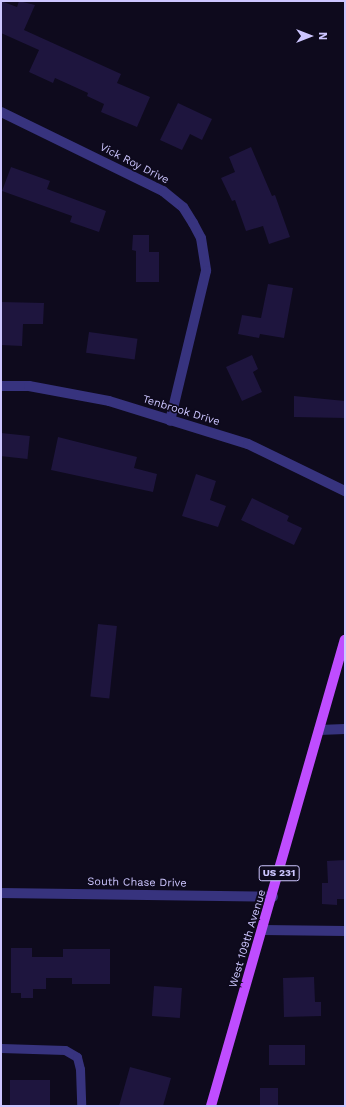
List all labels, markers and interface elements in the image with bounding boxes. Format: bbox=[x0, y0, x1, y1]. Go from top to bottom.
north arrow bbox=[290, 16, 330, 56]
text: N bbox=[316, 32, 329, 40]
street label: Vick Roy Drive bbox=[97, 141, 171, 187]
street label: Tenbrook Drive bbox=[141, 393, 221, 429]
road number: US 231 bbox=[258, 865, 300, 881]
street label: South Chase Drive bbox=[87, 876, 187, 890]
street label: West 109th Avenue bbox=[227, 888, 269, 990]

